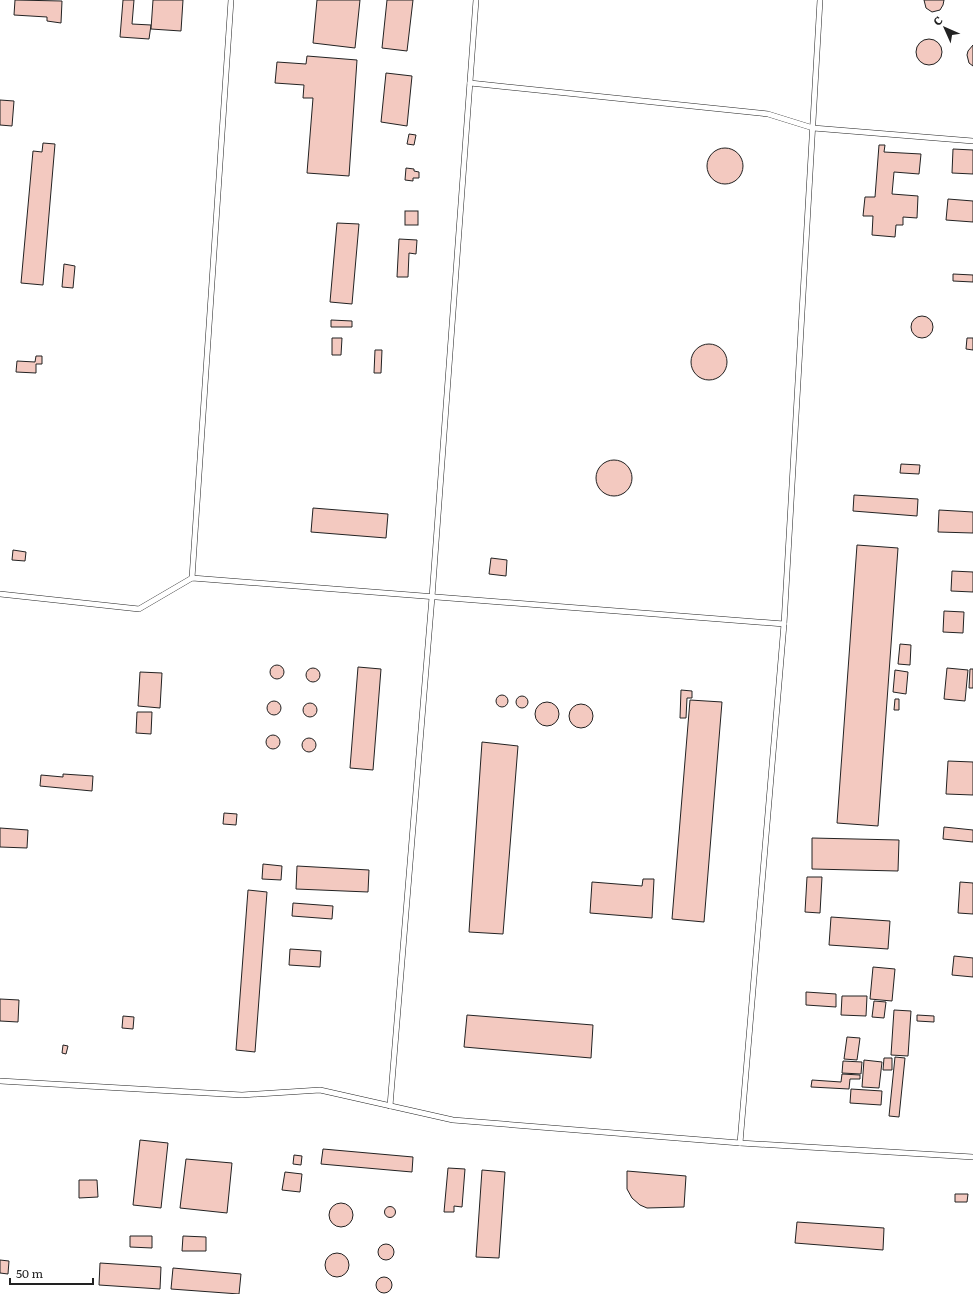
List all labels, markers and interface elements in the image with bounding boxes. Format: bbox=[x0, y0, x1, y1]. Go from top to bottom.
north arrow bbox=[925, 8, 965, 48]
text: С bbox=[929, 12, 946, 29]
scale bar bbox=[10, 1260, 93, 1286]
text: 50 m bbox=[16, 1264, 43, 1282]

